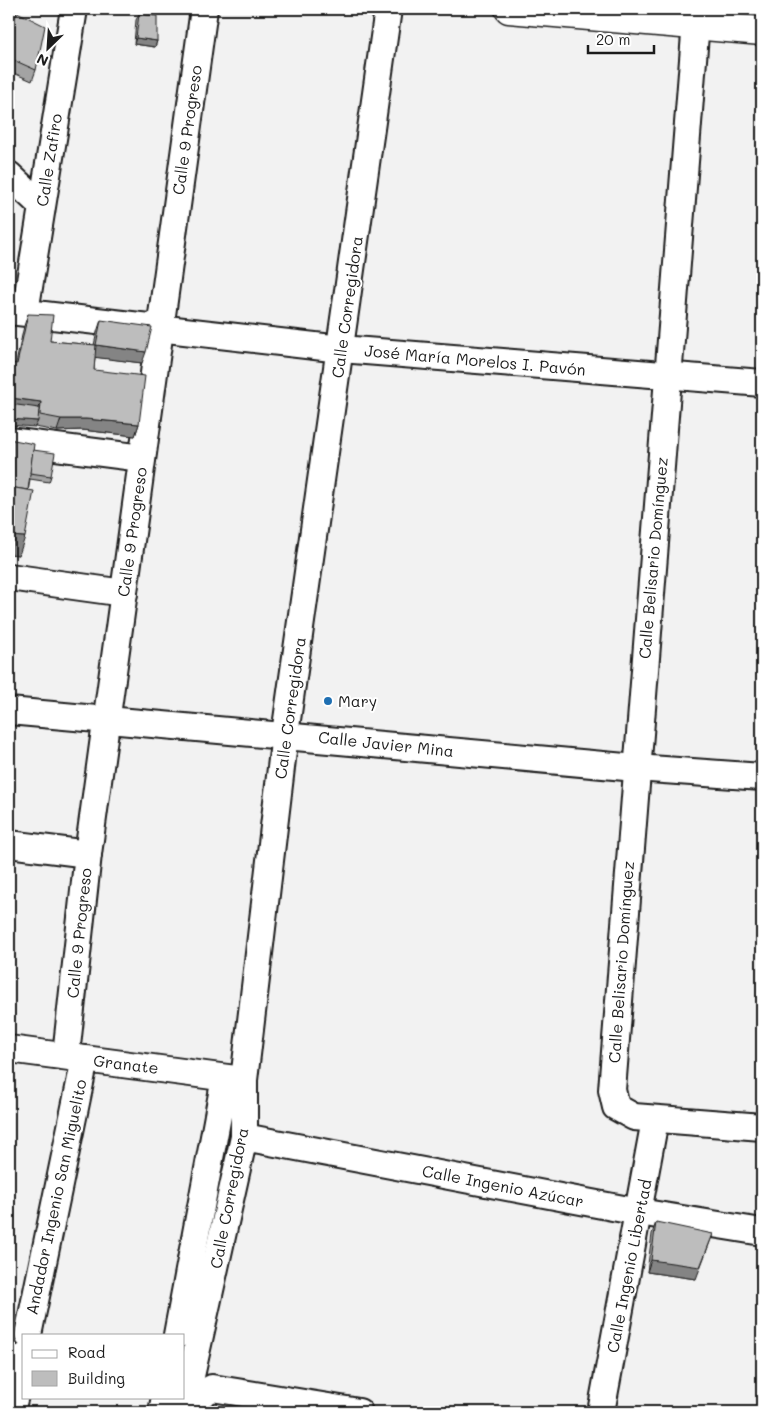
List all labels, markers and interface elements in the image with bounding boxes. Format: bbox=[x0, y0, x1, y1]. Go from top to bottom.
north arrow bbox=[22, 22, 72, 72]
scale bar bbox=[588, 22, 655, 54]
text: 20 m bbox=[596, 29, 630, 49]
text: N bbox=[33, 49, 51, 71]
street label: Calle 9 Progreso bbox=[167, 64, 206, 196]
street label: Calle Zafiro bbox=[31, 112, 66, 208]
street label: Calle Corregidora bbox=[326, 235, 367, 379]
street label: José María Morelos I. Pavón bbox=[364, 339, 587, 380]
street label: Calle Belisario Domínguez bbox=[633, 456, 672, 660]
street label: Calle 9 Progreso bbox=[112, 466, 151, 598]
street label: Calle Corregidora bbox=[269, 636, 310, 780]
place label: Mary bbox=[338, 690, 377, 711]
marker: Mary bbox=[322, 695, 334, 707]
street label: Calle Javier Mina bbox=[317, 726, 455, 761]
street label: Calle Belisario Domínguez bbox=[603, 860, 638, 1064]
street label: Calle 9 Progreso bbox=[61, 867, 96, 999]
street label: Granate bbox=[92, 1049, 160, 1078]
street label: Andador Ingenio San Miguelito bbox=[20, 1077, 91, 1317]
street label: Calle Corregidora bbox=[205, 1126, 252, 1270]
street label: Calle Ingenio Azúcar bbox=[421, 1160, 586, 1211]
street label: Calle Ingenio Libertad bbox=[601, 1177, 656, 1355]
legend bbox=[22, 1334, 185, 1398]
text: Road bbox=[68, 1342, 105, 1362]
text: Building bbox=[68, 1368, 125, 1388]

